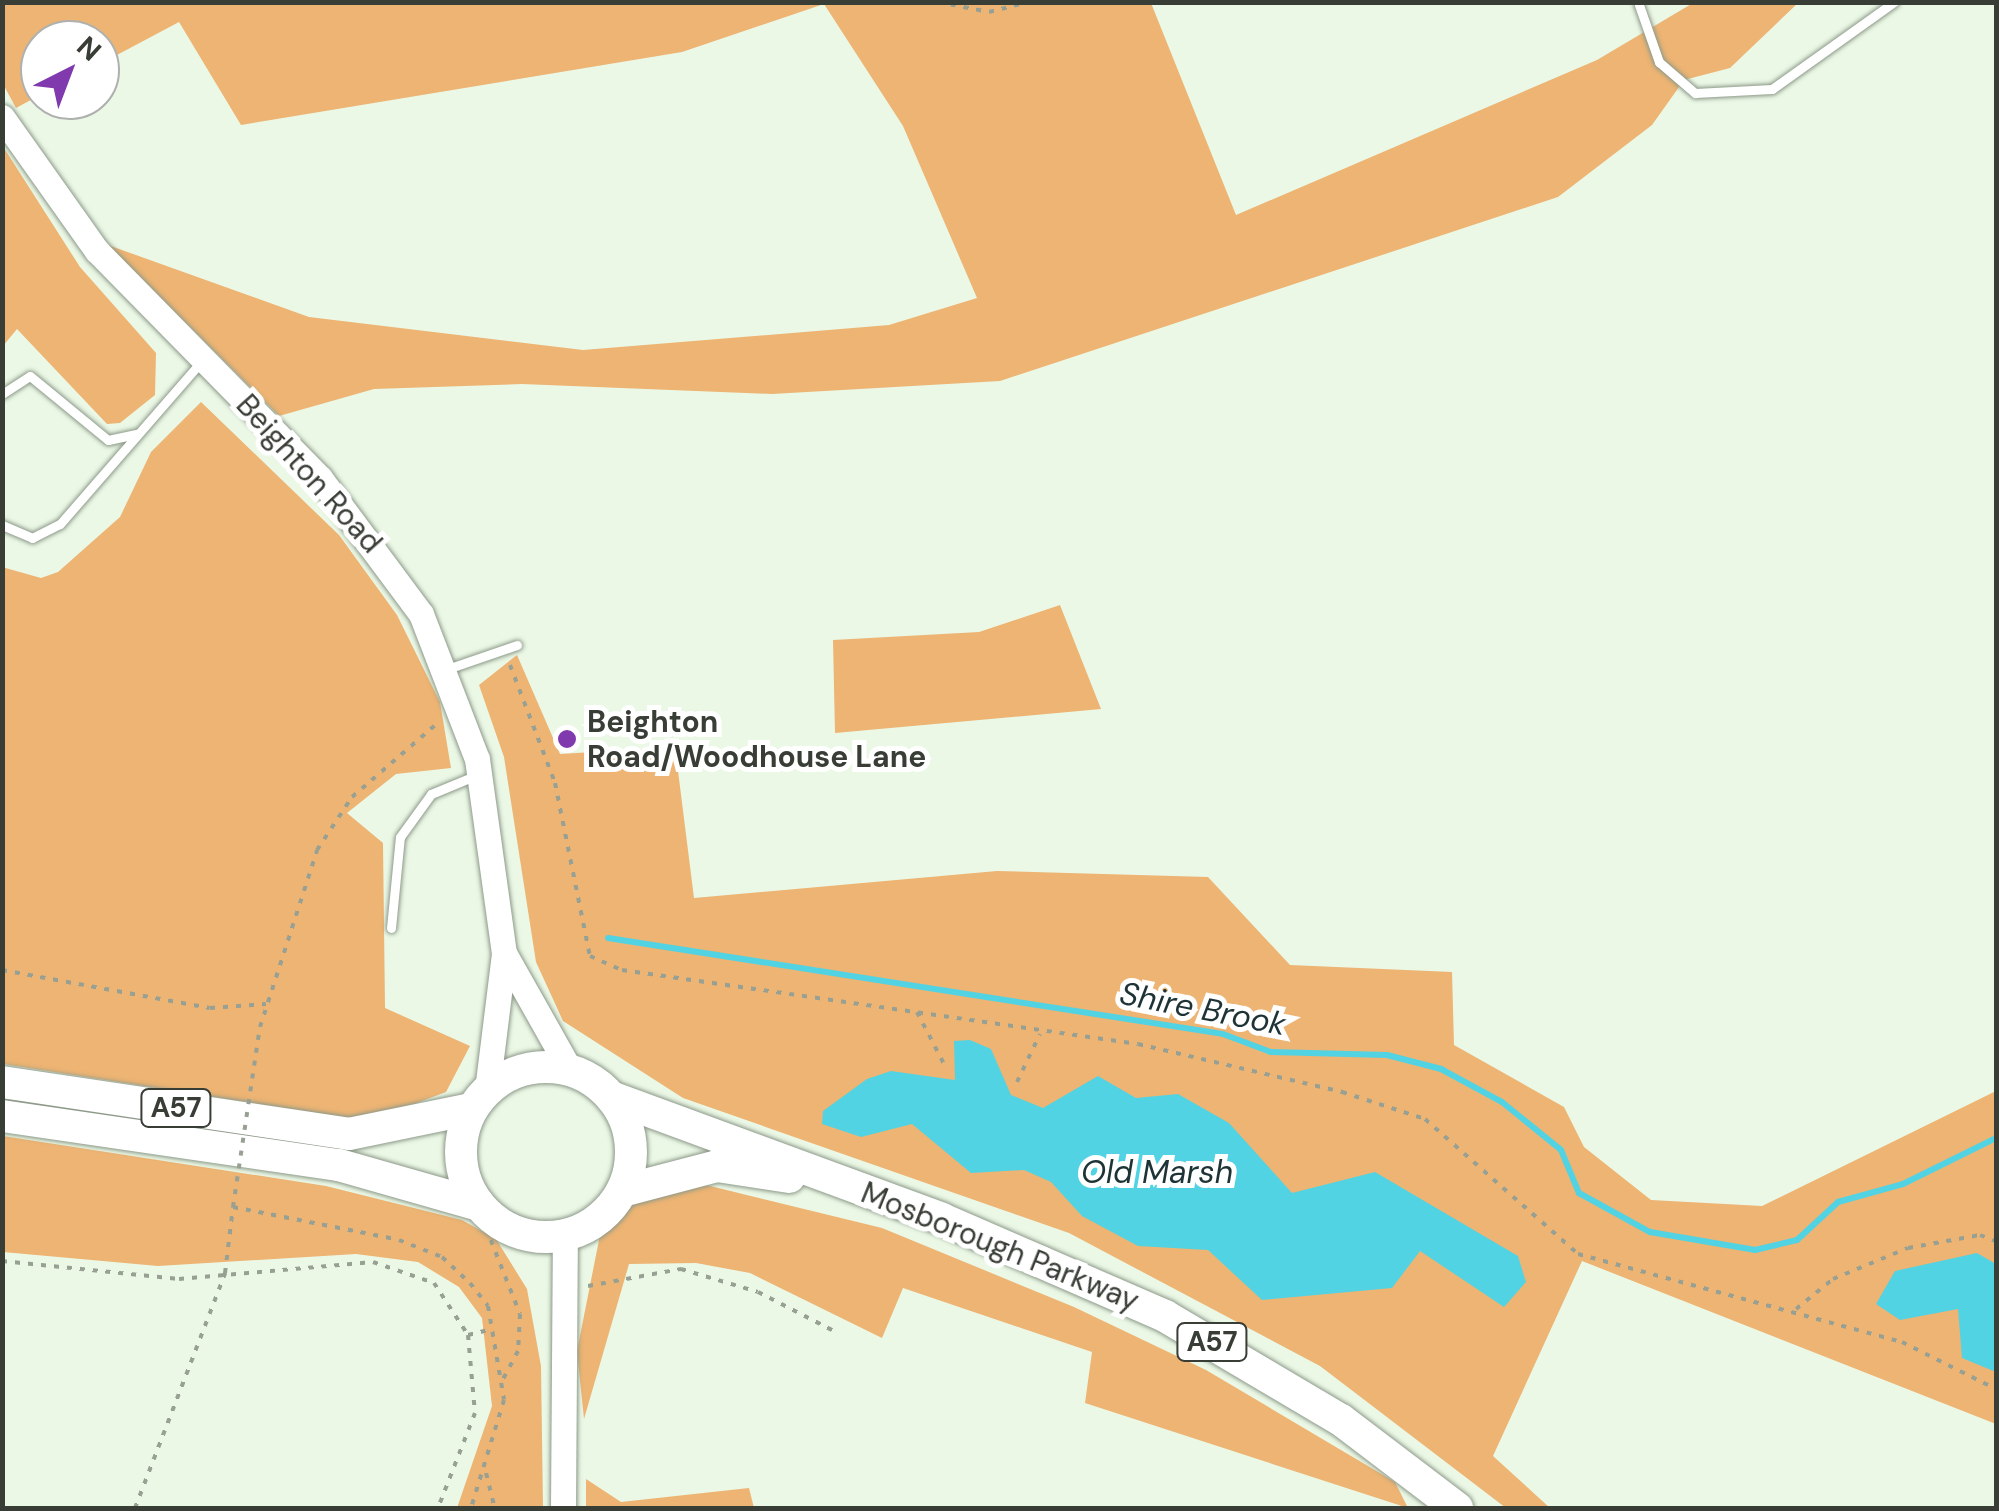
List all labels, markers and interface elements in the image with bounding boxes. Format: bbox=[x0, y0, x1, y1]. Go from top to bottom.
north arrow bbox=[20, 20, 120, 120]
text: N bbox=[69, 28, 109, 69]
street label: Beighton Road bbox=[229, 387, 389, 561]
place label: Beighton Road/Woodhouse Lane bbox=[587, 704, 926, 774]
marker: Beighton Road/Woodhouse Lane bbox=[556, 728, 578, 750]
water label: Shire Brook bbox=[1117, 974, 1289, 1044]
road number: A57 bbox=[138, 1085, 214, 1131]
water label: Old Marsh bbox=[1081, 1153, 1233, 1191]
street label: Mosborough Parkway bbox=[856, 1175, 1144, 1319]
road number: A57 bbox=[1174, 1319, 1250, 1365]

